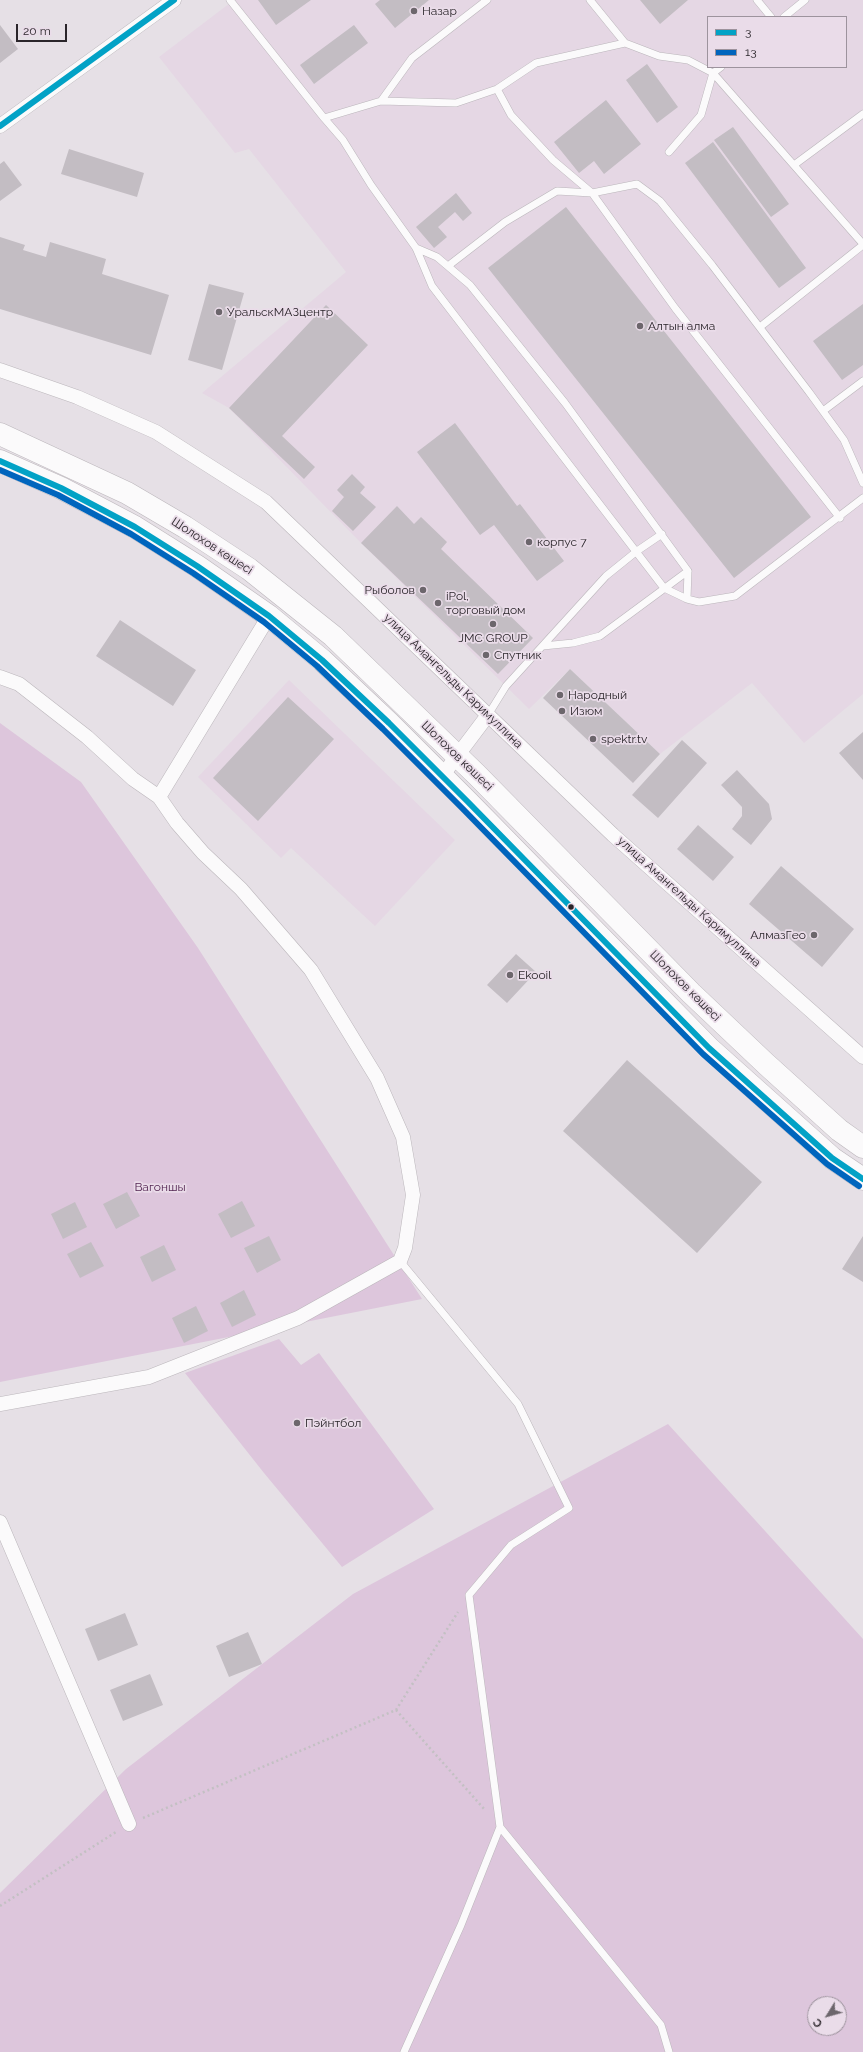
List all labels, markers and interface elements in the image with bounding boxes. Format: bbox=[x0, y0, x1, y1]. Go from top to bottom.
place label: Назар bbox=[422, 4, 457, 18]
marker: Назар bbox=[409, 6, 419, 16]
scale bar bbox=[18, 16, 69, 42]
legend bbox=[707, 16, 847, 68]
text: 20 m bbox=[23, 24, 51, 38]
text: 3 bbox=[745, 25, 751, 39]
text: 13 bbox=[745, 45, 757, 59]
place label: УральскМАЗцентр bbox=[227, 305, 333, 319]
marker: УральскМАЗцентр bbox=[214, 307, 224, 317]
place label: Алтын алма bbox=[648, 319, 715, 333]
marker: Алтын алма bbox=[635, 321, 645, 331]
street label: Шолохов көшесі bbox=[169, 514, 255, 578]
place label: корпус 7 bbox=[537, 535, 587, 549]
marker: корпус 7 bbox=[524, 537, 534, 547]
place label: Рыболов bbox=[365, 583, 415, 597]
marker: Рыболов bbox=[418, 585, 428, 595]
place label: iPol, торговый дом bbox=[446, 589, 526, 617]
marker: iPol, торговый дом bbox=[433, 598, 443, 608]
street label: улица Амангельды Каримуллина bbox=[380, 611, 526, 751]
marker: JMC GROUP bbox=[488, 619, 498, 629]
place label: JMC GROUP bbox=[458, 631, 528, 645]
place label: Спутник bbox=[494, 648, 542, 662]
marker: Спутник bbox=[481, 650, 491, 660]
place label: Народный bbox=[568, 688, 627, 702]
marker: Народный bbox=[555, 690, 565, 700]
place label: Изюм bbox=[570, 704, 602, 718]
marker: Изюм bbox=[557, 706, 567, 716]
street label: Шолохов көшесі bbox=[418, 718, 496, 794]
place label: spektr.tv bbox=[601, 732, 647, 746]
marker: spektr.tv bbox=[588, 734, 598, 744]
street label: улица Амангельды Каримуллина bbox=[614, 834, 764, 970]
unlabelled marker bbox=[566, 902, 576, 912]
place label: АлмазГео bbox=[750, 928, 806, 942]
marker: АлмазГео bbox=[809, 930, 819, 940]
street label: Шолохов көшесі bbox=[647, 948, 723, 1024]
place label: Ekooil bbox=[518, 968, 552, 982]
marker: Ekooil bbox=[505, 970, 515, 980]
park label: Вагоншы bbox=[134, 1180, 186, 1194]
place label: Пэйнтбол bbox=[305, 1416, 361, 1430]
marker: Пэйнтбол bbox=[292, 1418, 302, 1428]
north arrow bbox=[807, 1996, 847, 2036]
text: С bbox=[810, 2016, 825, 2030]

